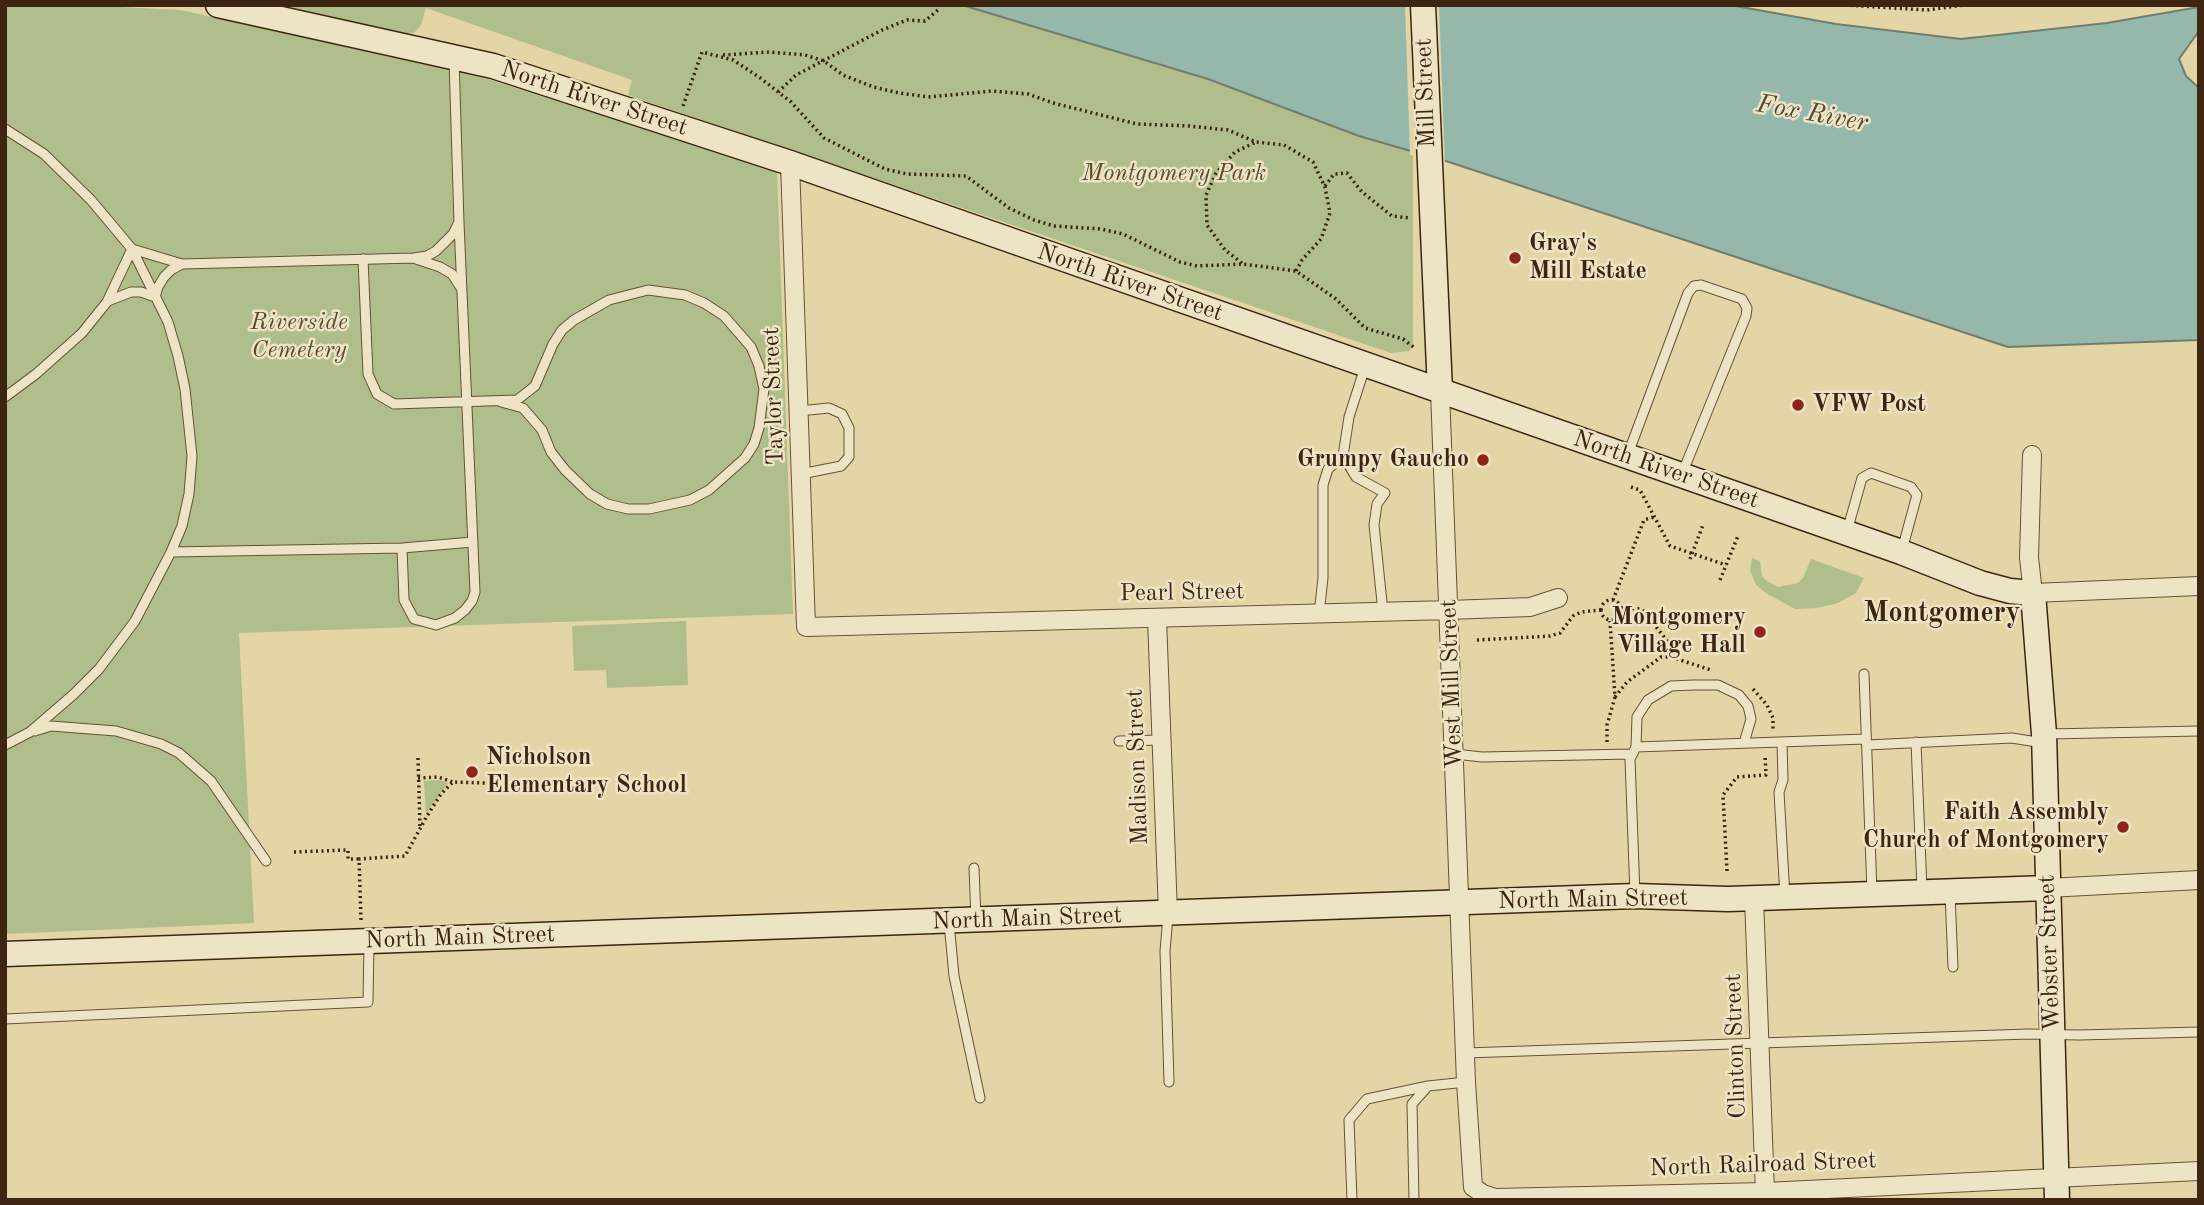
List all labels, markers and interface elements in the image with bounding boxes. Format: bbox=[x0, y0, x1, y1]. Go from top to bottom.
street label: Mill Street bbox=[1410, 38, 1442, 148]
street label: North River Street bbox=[497, 55, 691, 143]
water label: Fox River bbox=[1754, 89, 1870, 139]
park label: Montgomery Park bbox=[1082, 160, 1266, 188]
place label: Gray's Mill Estate bbox=[1529, 230, 1647, 286]
street label: North River Street bbox=[1033, 238, 1227, 328]
marker: Gray's Mill Estate bbox=[1507, 250, 1523, 266]
park label: Riverside Cemetery bbox=[250, 309, 348, 365]
street label: Taylor Street bbox=[757, 326, 791, 466]
place label: VFW Post bbox=[1812, 391, 1926, 419]
marker: VFW Post bbox=[1790, 397, 1806, 413]
street label: North River Street bbox=[1569, 425, 1763, 515]
place label: Grumpy Gaucho bbox=[1297, 446, 1469, 474]
marker: Grumpy Gaucho bbox=[1475, 452, 1491, 468]
street label: Pearl Street bbox=[1119, 578, 1245, 608]
district label: Montgomery bbox=[1864, 597, 2020, 631]
street label: West Mill Street bbox=[1435, 599, 1469, 769]
place label: Montgomery Village Hall bbox=[1612, 604, 1746, 660]
marker: Montgomery Village Hall bbox=[1752, 624, 1768, 640]
street label: Madison Street bbox=[1121, 688, 1155, 846]
place label: Nicholson Elementary School bbox=[486, 744, 687, 800]
marker: Nicholson Elementary School bbox=[464, 764, 480, 780]
place label: Faith Assembly Church of Montgomery bbox=[1863, 799, 2109, 855]
marker: Faith Assembly Church of Montgomery bbox=[2115, 819, 2131, 835]
street label: Webster Street bbox=[2033, 874, 2067, 1032]
street label: North Main Street bbox=[1498, 884, 1688, 916]
street label: North Main Street bbox=[931, 901, 1123, 937]
street label: North Main Street bbox=[364, 920, 556, 956]
street label: Clinton Street bbox=[1719, 973, 1753, 1119]
street label: North Railroad Street bbox=[1649, 1147, 1877, 1183]

